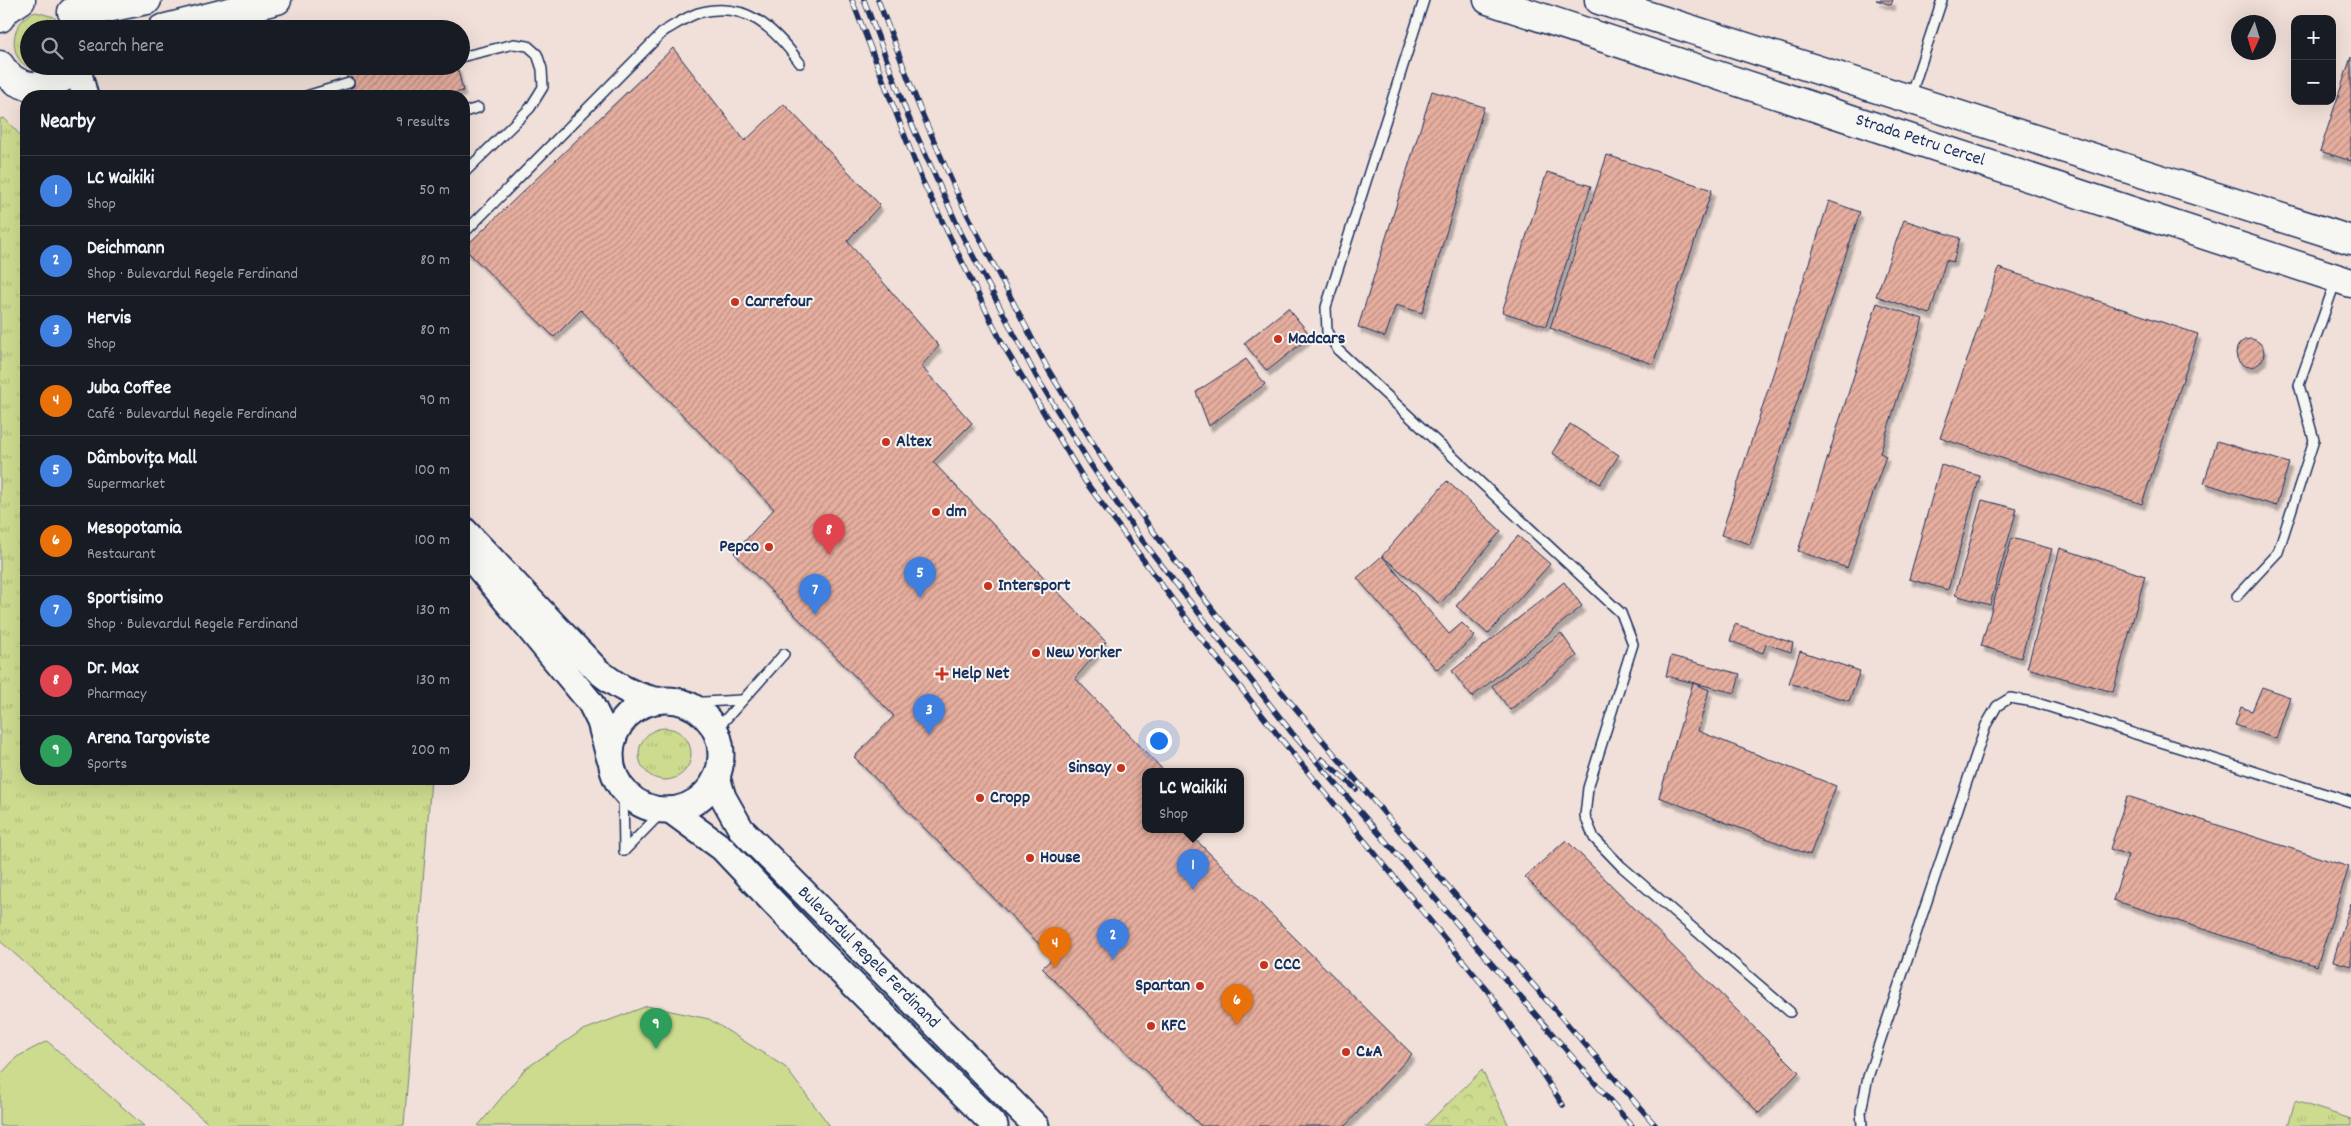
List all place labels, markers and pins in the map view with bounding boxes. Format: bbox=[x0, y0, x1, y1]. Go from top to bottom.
place label: Carrefour bbox=[745, 290, 813, 315]
marker: Carrefour bbox=[729, 296, 741, 308]
place label: Madcars bbox=[1288, 327, 1346, 352]
marker: Madcars bbox=[1272, 333, 1284, 345]
place label: Altex bbox=[896, 430, 932, 455]
marker: Altex bbox=[880, 436, 892, 448]
place label: dm bbox=[946, 500, 967, 525]
marker: dm bbox=[930, 506, 942, 518]
pin: 8 bbox=[813, 514, 845, 555]
place label: Pepco bbox=[719, 535, 759, 560]
marker: Pepco bbox=[763, 541, 775, 553]
pin: 5 bbox=[904, 557, 936, 598]
pin: 7 bbox=[799, 574, 831, 615]
place label: Intersport bbox=[998, 574, 1071, 599]
marker: Intersport bbox=[982, 580, 994, 592]
place label: New Yorker bbox=[1046, 641, 1122, 666]
marker: New Yorker bbox=[1030, 647, 1042, 659]
place label: Help Net bbox=[952, 662, 1010, 687]
marker: Help Net bbox=[936, 668, 948, 680]
pin: 3 bbox=[913, 694, 945, 735]
place label: Sinsay bbox=[1068, 756, 1112, 781]
marker: Sinsay bbox=[1115, 762, 1127, 774]
place label: Cropp bbox=[990, 786, 1030, 811]
marker: Cropp bbox=[974, 792, 986, 804]
place label: House bbox=[1040, 846, 1081, 871]
pin: 1 bbox=[1177, 849, 1209, 890]
marker: House bbox=[1024, 852, 1036, 864]
pin: 2 bbox=[1097, 919, 1129, 960]
pin: 4 bbox=[1039, 927, 1071, 968]
place label: CCC bbox=[1274, 953, 1301, 978]
marker: CCC bbox=[1258, 959, 1270, 971]
place label: Spartan bbox=[1135, 974, 1190, 999]
marker: Spartan bbox=[1194, 980, 1206, 992]
pin: 6 bbox=[1221, 984, 1253, 1025]
pin: 9 bbox=[640, 1008, 672, 1049]
place label: KFC bbox=[1161, 1014, 1186, 1039]
marker: KFC bbox=[1145, 1020, 1157, 1032]
place label: C&A bbox=[1356, 1040, 1383, 1065]
marker: C&A bbox=[1340, 1046, 1352, 1058]

